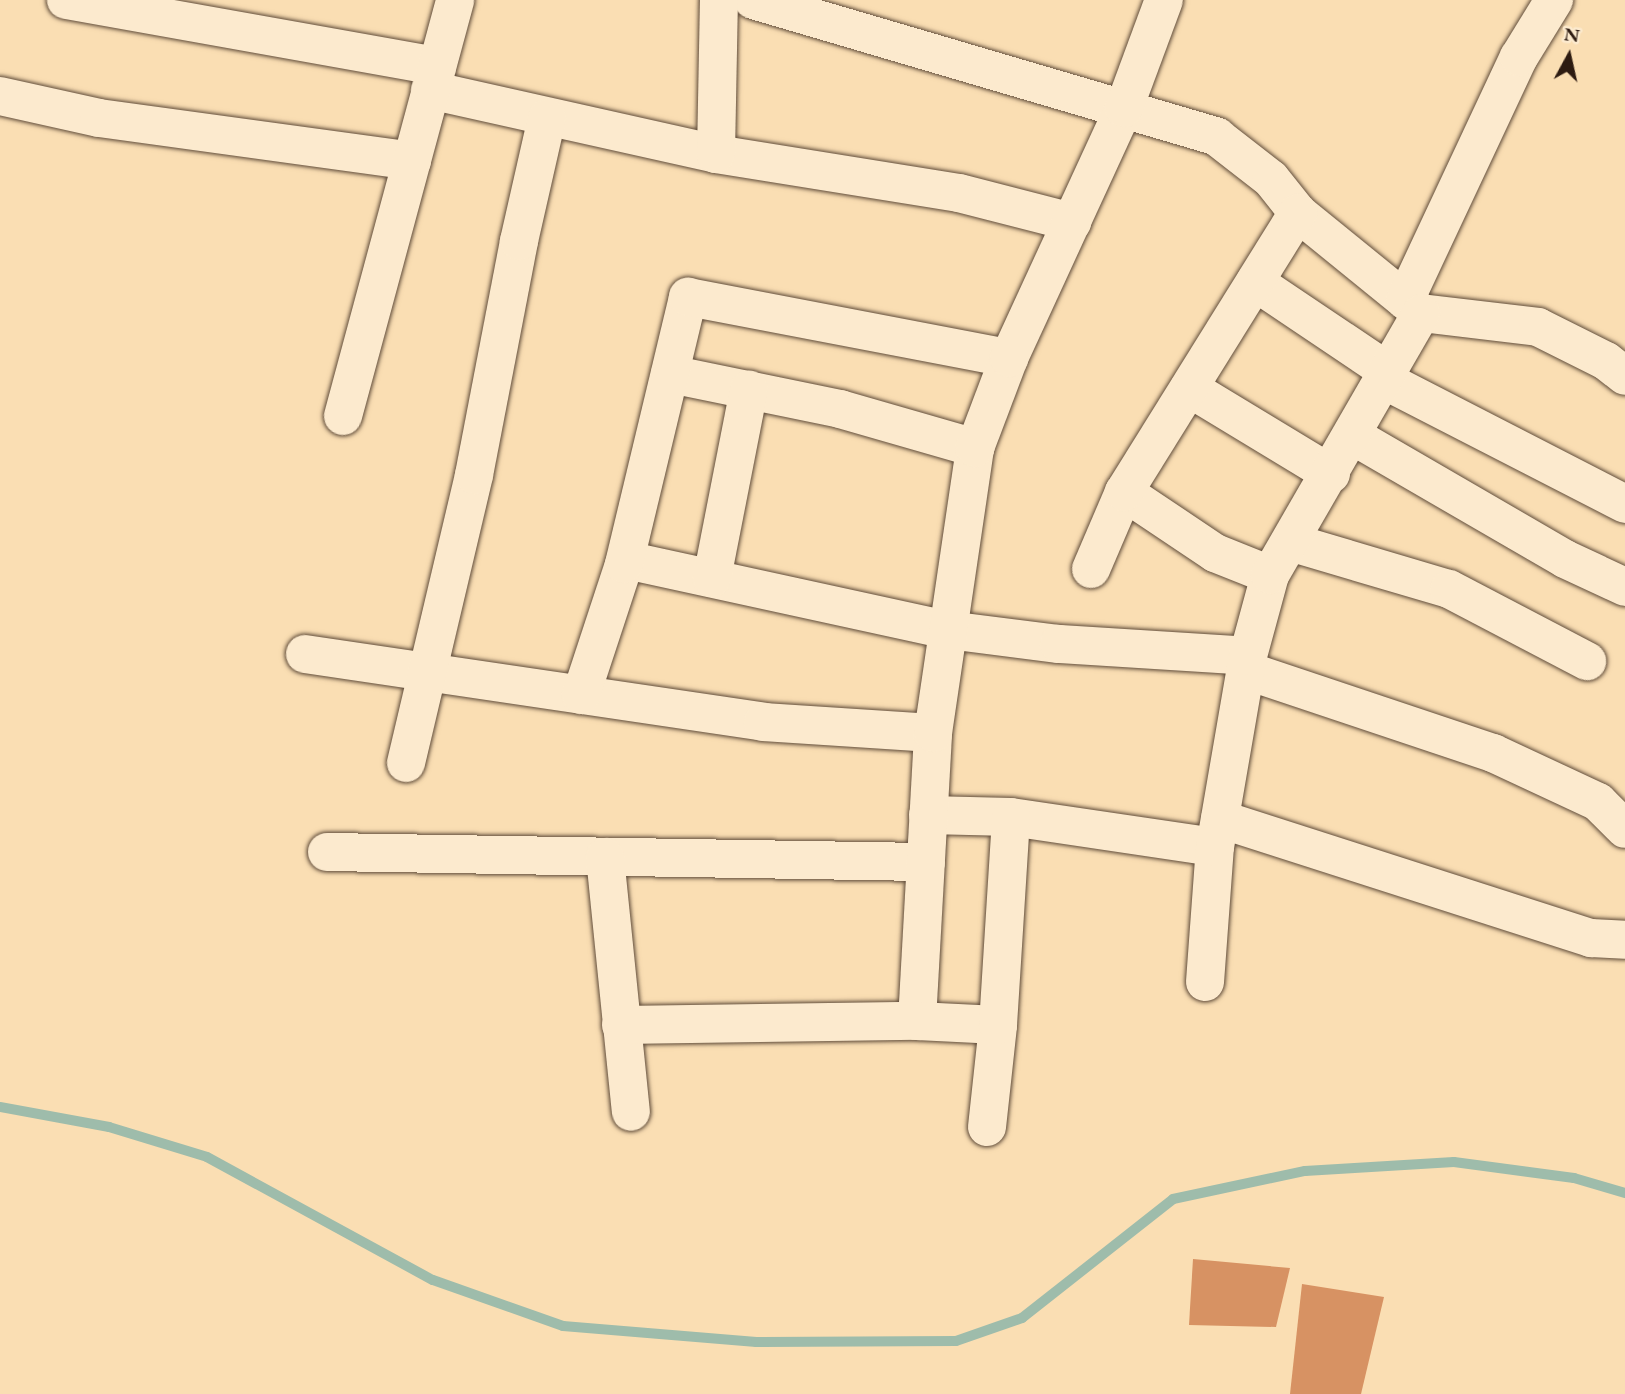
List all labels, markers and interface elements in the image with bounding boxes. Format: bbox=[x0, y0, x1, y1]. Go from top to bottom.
north arrow bbox=[1534, 21, 1604, 91]
text: N bbox=[1563, 21, 1581, 48]

